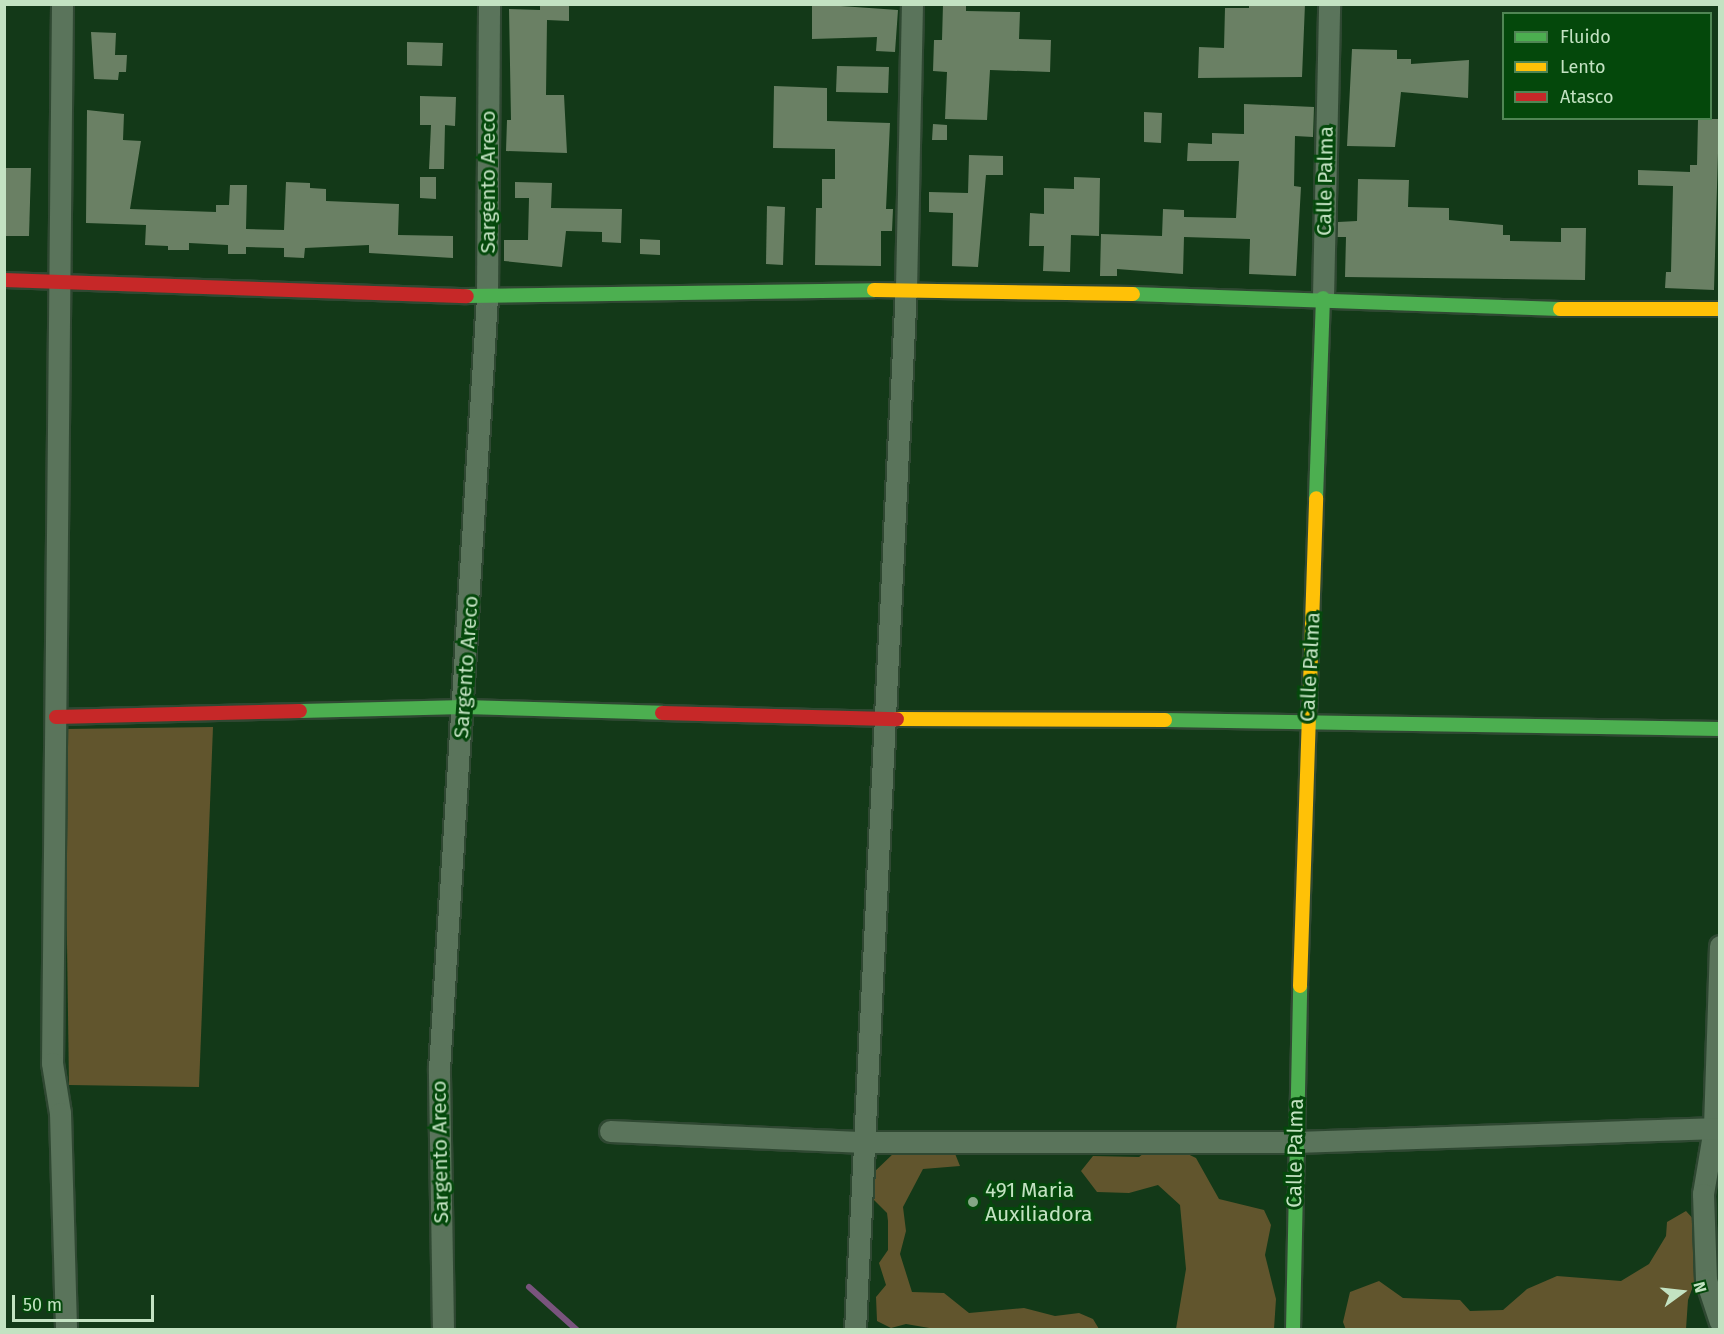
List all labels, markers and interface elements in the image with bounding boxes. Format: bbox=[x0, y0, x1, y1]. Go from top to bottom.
legend bbox=[1502, 12, 1712, 120]
text: Fluido bbox=[1560, 26, 1611, 48]
text: Lento bbox=[1560, 56, 1606, 78]
text: Atasco bbox=[1560, 86, 1613, 108]
street label: Sargento Areco bbox=[475, 111, 501, 253]
street label: Calle Palma bbox=[1311, 126, 1339, 236]
street label: Sargento Areco bbox=[448, 595, 484, 739]
street label: Calle Palma bbox=[1295, 612, 1325, 722]
street label: Sargento Areco bbox=[426, 1080, 454, 1224]
street label: Calle Palma bbox=[1281, 1098, 1309, 1208]
place label: 491 Maria Auxiliadora bbox=[985, 1177, 1092, 1227]
marker: 491 Maria Auxiliadora bbox=[966, 1195, 980, 1209]
north arrow bbox=[1652, 1262, 1712, 1322]
text: N bbox=[1689, 1280, 1710, 1295]
scale bar bbox=[15, 1283, 158, 1321]
text: 50 m bbox=[23, 1294, 62, 1316]

